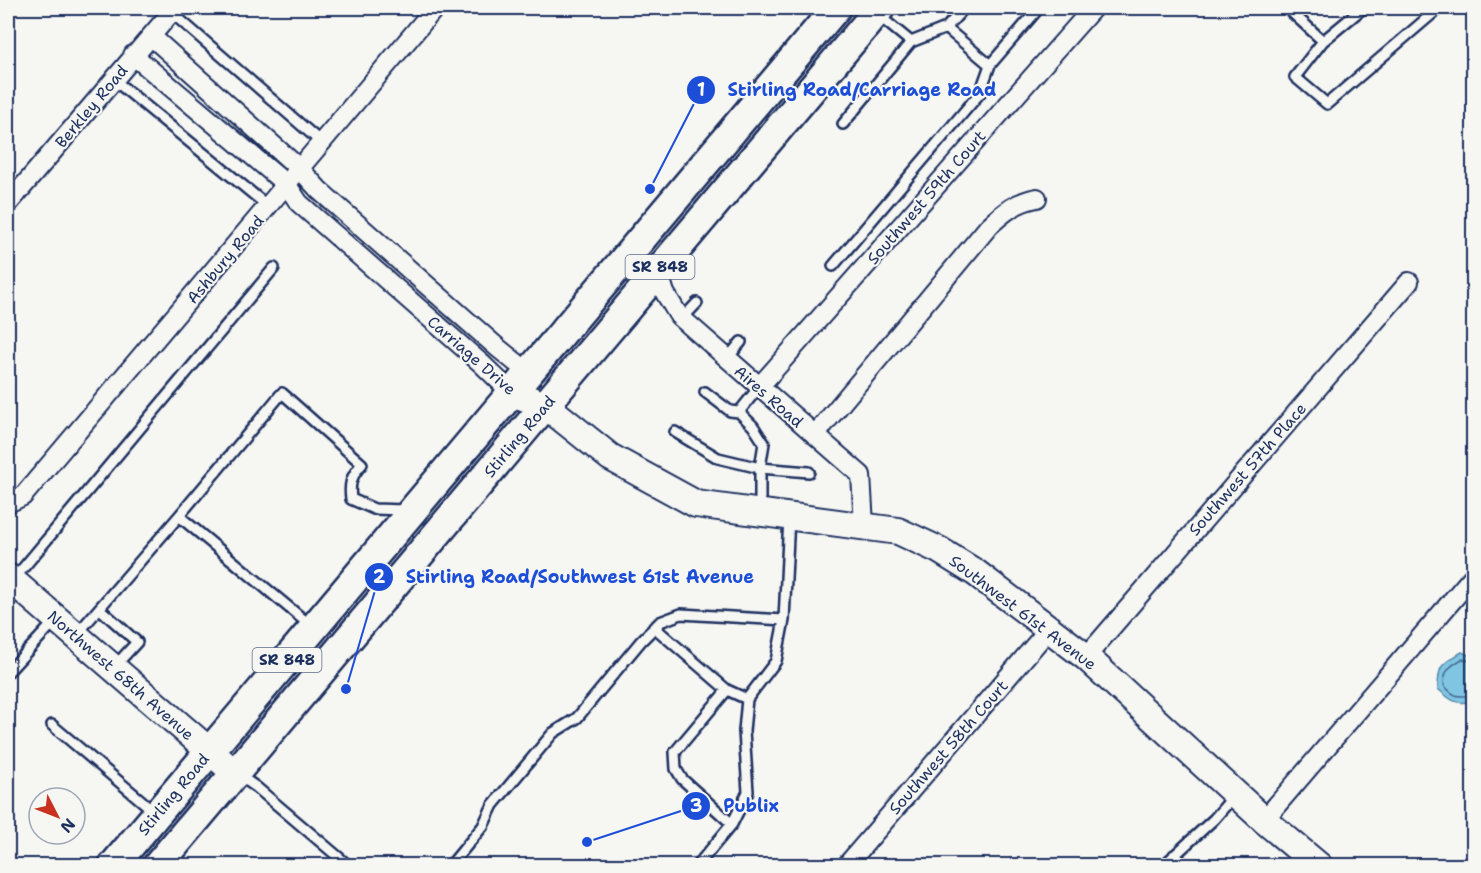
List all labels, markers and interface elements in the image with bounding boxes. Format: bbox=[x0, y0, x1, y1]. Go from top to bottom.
street label: Berkley Road bbox=[50, 60, 132, 152]
callout: Stirling Road/Carriage Road bbox=[686, 72, 1009, 108]
text: 1 bbox=[697, 78, 705, 102]
text: Stirling Road/Carriage Road bbox=[728, 78, 996, 102]
street label: Southwest 59th Court bbox=[862, 126, 990, 269]
street label: Ashbury Road bbox=[182, 211, 269, 308]
road number: SR 848 bbox=[626, 255, 694, 279]
street label: Carriage Drive bbox=[423, 311, 520, 400]
street label: Aires Road bbox=[730, 361, 808, 432]
street label: Stirling Road bbox=[479, 391, 560, 482]
street label: Southwest 57th Place bbox=[1184, 399, 1311, 540]
street label: Southwest 61st Avenue bbox=[945, 550, 1101, 675]
callout: Stirling Road/Southwest 61st Avenue bbox=[364, 559, 766, 595]
text: 2 bbox=[373, 565, 386, 589]
text: Stirling Road/Southwest 61st Avenue bbox=[406, 565, 754, 589]
street label: Northwest 68th Avenue bbox=[43, 606, 198, 745]
road number: SR 848 bbox=[252, 648, 322, 672]
street label: Southwest 58th Court bbox=[884, 676, 1013, 819]
street label: Stirling Road bbox=[133, 749, 214, 840]
north arrow bbox=[27, 786, 87, 846]
callout: Publix bbox=[681, 788, 791, 824]
text: 3 bbox=[690, 794, 702, 818]
text: Publix bbox=[723, 794, 779, 818]
text: N bbox=[56, 814, 80, 837]

